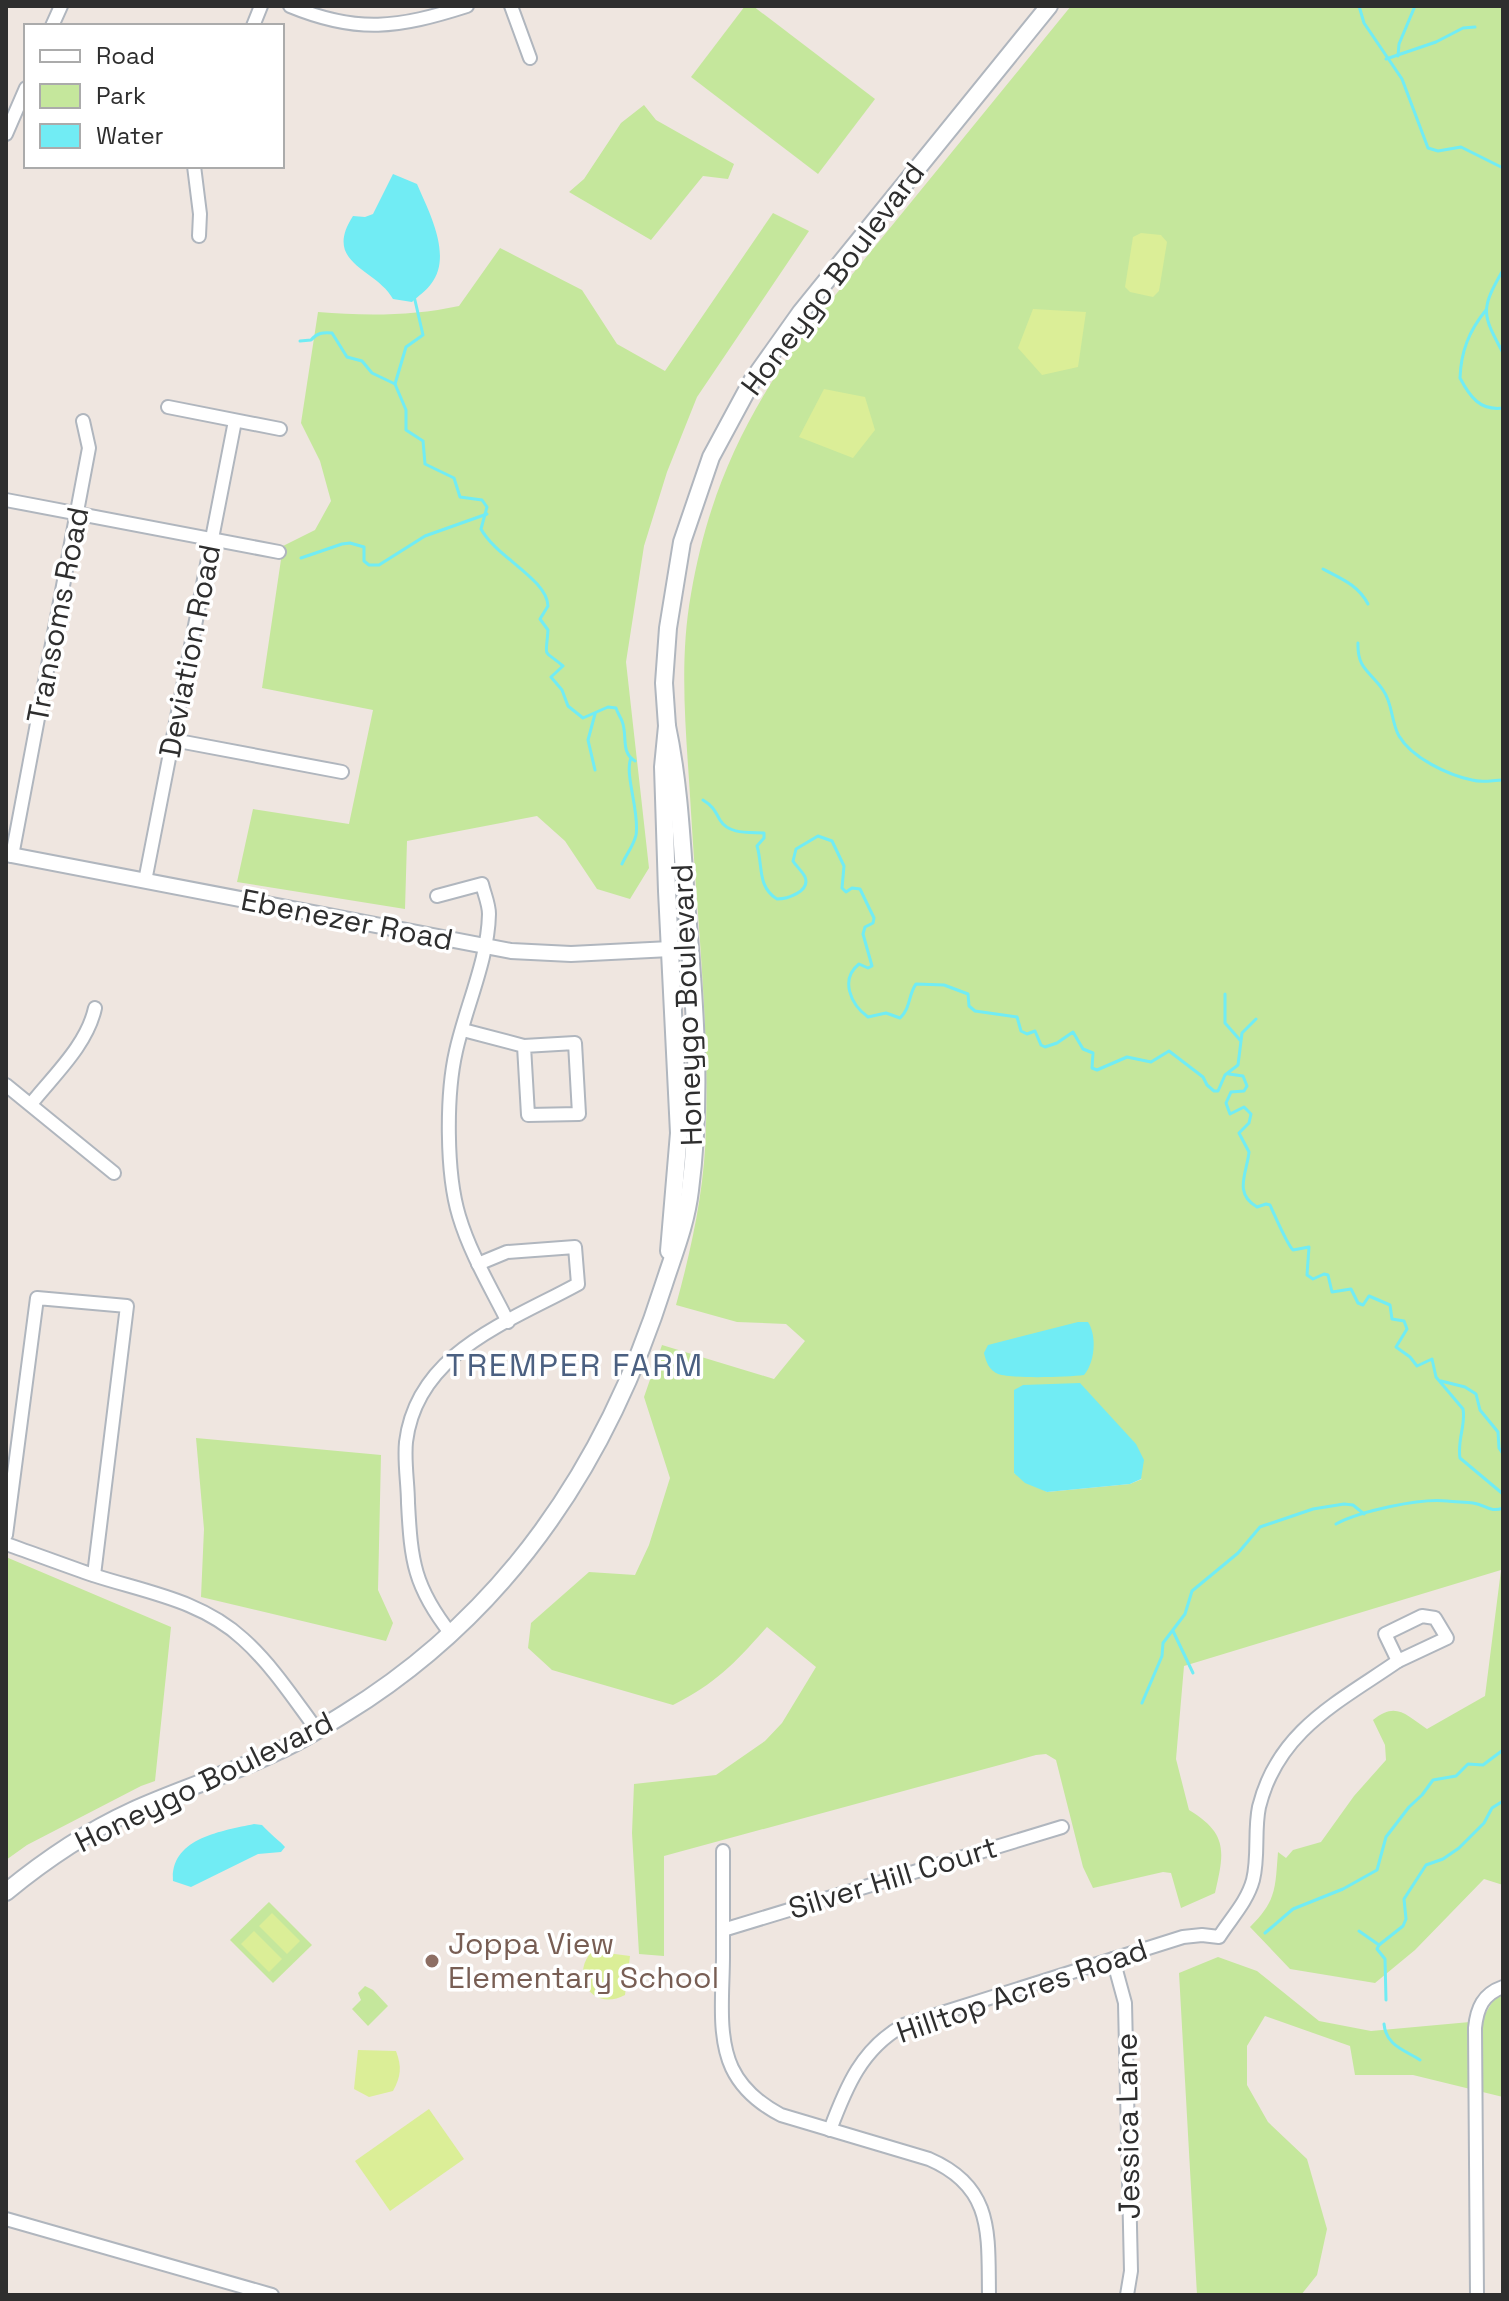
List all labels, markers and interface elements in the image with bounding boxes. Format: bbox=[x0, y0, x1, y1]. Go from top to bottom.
legend bbox=[24, 24, 284, 168]
text: Road bbox=[96, 40, 155, 71]
text: Park bbox=[96, 80, 146, 111]
text: Water bbox=[96, 120, 164, 151]
street label: Honeygo Boulevard bbox=[732, 154, 933, 403]
street label: Transoms Road bbox=[17, 504, 98, 726]
street label: Deviation Road bbox=[150, 541, 229, 761]
street label: Honeygo Boulevard bbox=[662, 863, 711, 1147]
street label: Ebenezer Road bbox=[238, 880, 456, 959]
district label: TREMPER FARM bbox=[446, 1345, 704, 1385]
street label: Honeygo Boulevard bbox=[68, 1702, 339, 1861]
street label: Silver Hill Court bbox=[784, 1827, 1002, 1928]
place label: Joppa View Elementary School bbox=[448, 1924, 719, 1997]
street label: Hilltop Acres Road bbox=[891, 1929, 1152, 2052]
marker: Joppa View Elementary School bbox=[423, 1952, 441, 1970]
street label: Jessica Lane bbox=[1106, 2032, 1149, 2220]

